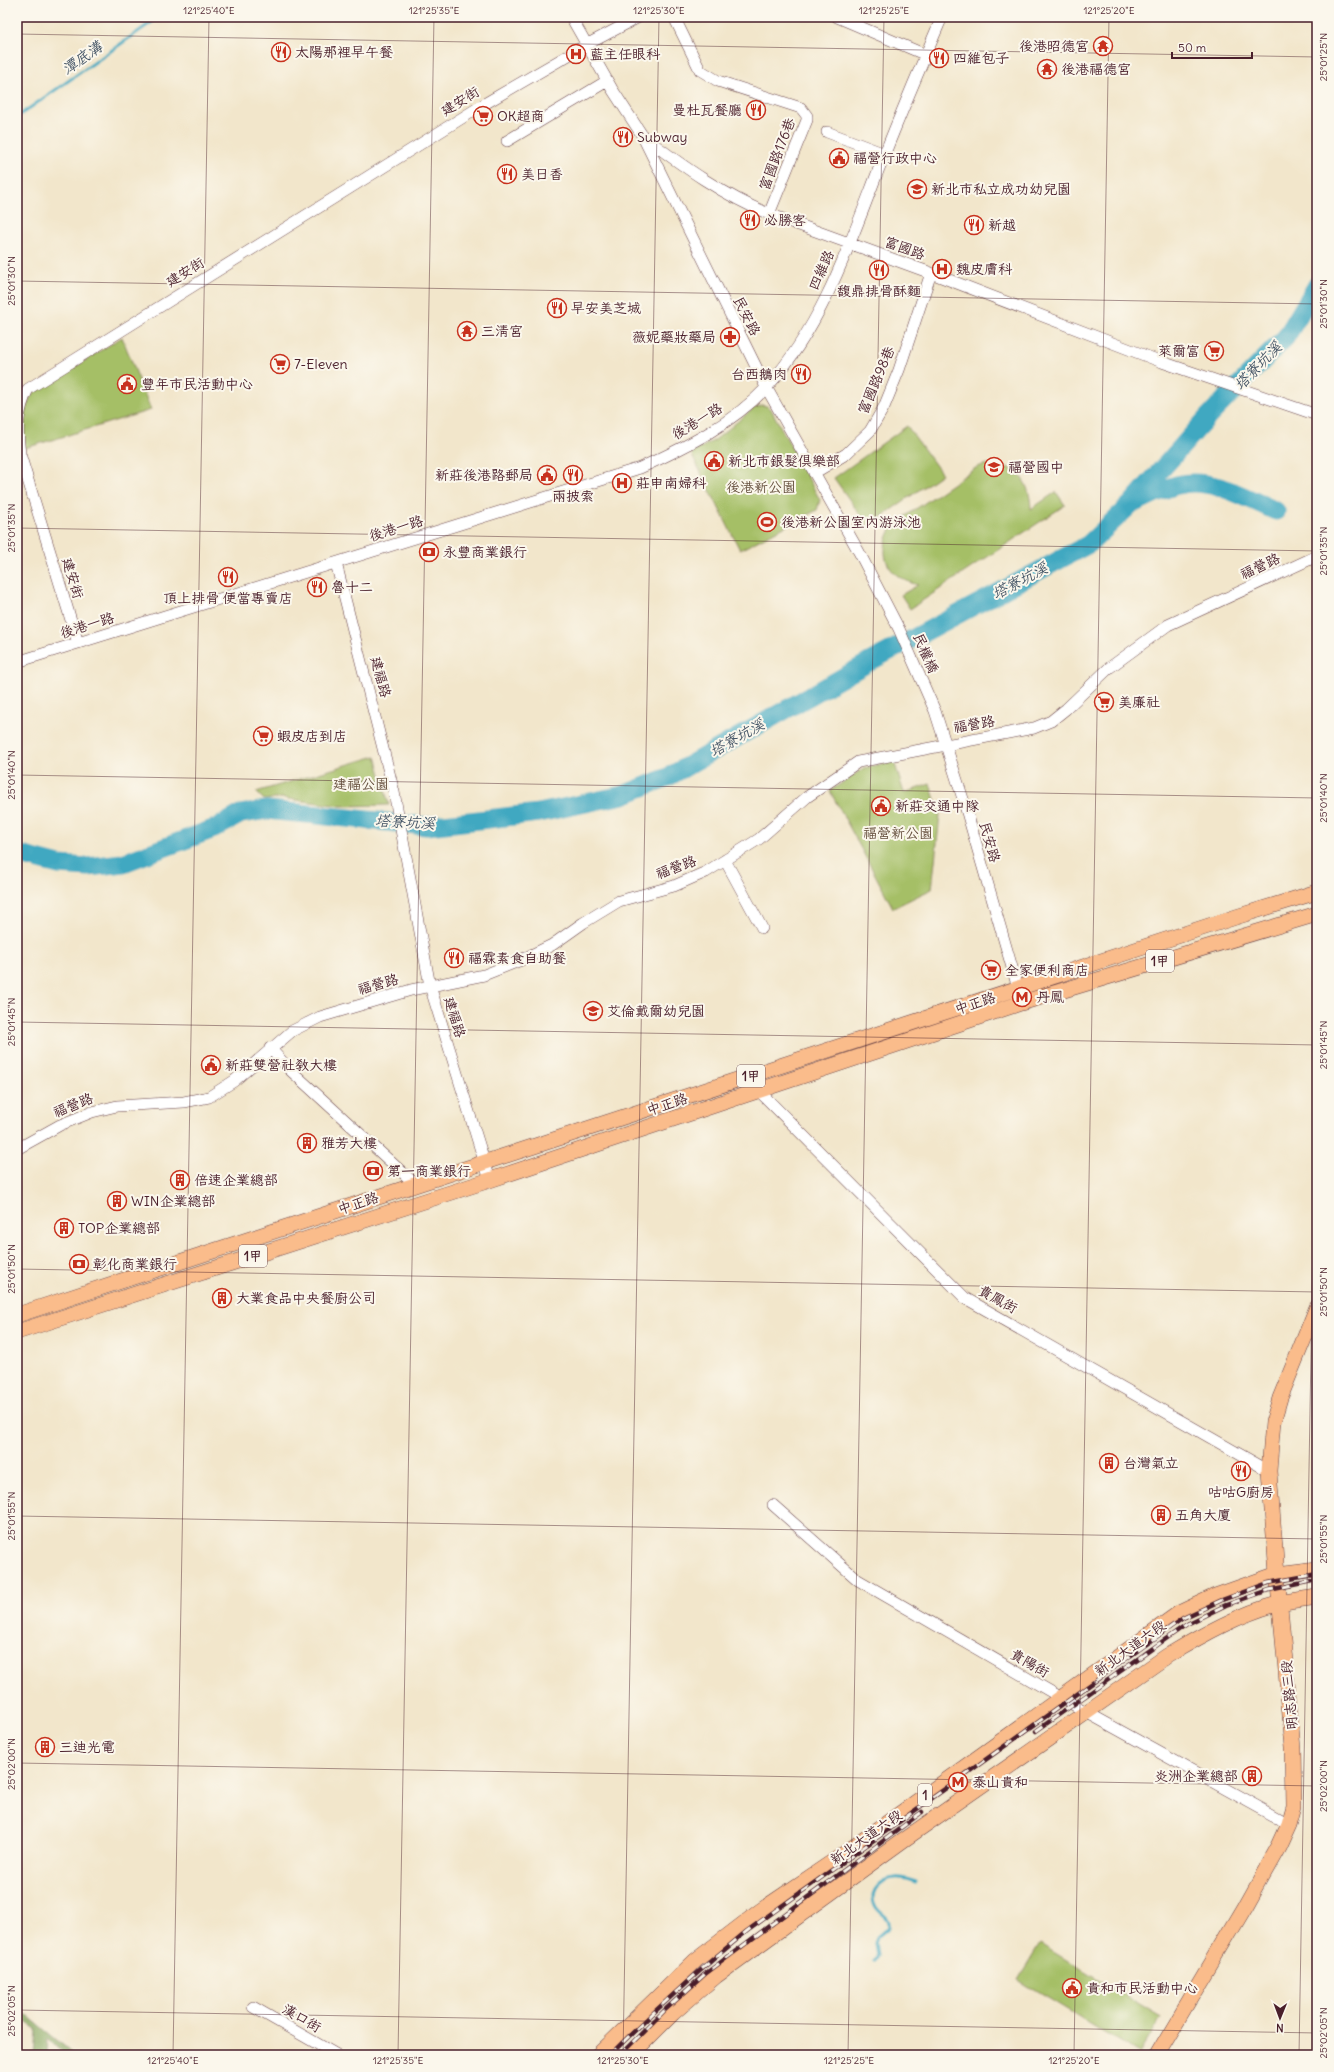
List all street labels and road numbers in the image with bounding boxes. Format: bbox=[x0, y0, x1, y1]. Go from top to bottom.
street label: 建安街 bbox=[437, 82, 483, 120]
street label: 富國路176巷 bbox=[755, 114, 799, 193]
street label: 富國路 bbox=[882, 232, 928, 264]
street label: 四維路 bbox=[804, 247, 838, 293]
street label: 建安街 bbox=[162, 253, 208, 291]
street label: 民安路 bbox=[729, 293, 765, 339]
street label: 富國路98巷 bbox=[854, 342, 899, 417]
street label: 後港一路 bbox=[668, 399, 726, 443]
street label: 後港一路 bbox=[367, 511, 425, 545]
street label: 福營路 bbox=[1237, 549, 1283, 583]
street label: 建安街 bbox=[58, 555, 88, 601]
street label: 後港一路 bbox=[58, 608, 116, 642]
street label: 民權橋 bbox=[909, 630, 943, 676]
street label: 建福路 bbox=[367, 654, 395, 700]
street label: 福營路 bbox=[952, 711, 996, 737]
street label: 民安路 bbox=[976, 819, 1004, 865]
street label: 福營路 bbox=[653, 851, 699, 883]
road number: 1甲 bbox=[1146, 950, 1174, 972]
street label: 福營路 bbox=[355, 970, 401, 998]
street label: 中正路 bbox=[952, 988, 998, 1018]
street label: 建福路 bbox=[440, 994, 470, 1040]
road number: 1甲 bbox=[737, 1065, 765, 1087]
street label: 福營路 bbox=[50, 1089, 96, 1121]
street label: 中正路 bbox=[644, 1089, 690, 1119]
street label: 中正路 bbox=[335, 1188, 381, 1218]
road number: 1甲 bbox=[239, 1245, 267, 1267]
street label: 貴鳳街 bbox=[975, 1281, 1021, 1317]
street label: 新北大道六段 bbox=[1091, 1616, 1169, 1680]
street label: 貴陽街 bbox=[1007, 1645, 1053, 1681]
street label: 明志路三段 bbox=[1277, 1659, 1301, 1731]
road number: 1 bbox=[918, 1784, 932, 1806]
street label: 新北大道六段 bbox=[826, 1806, 906, 1868]
street label: 漢口街 bbox=[279, 2000, 325, 2036]

